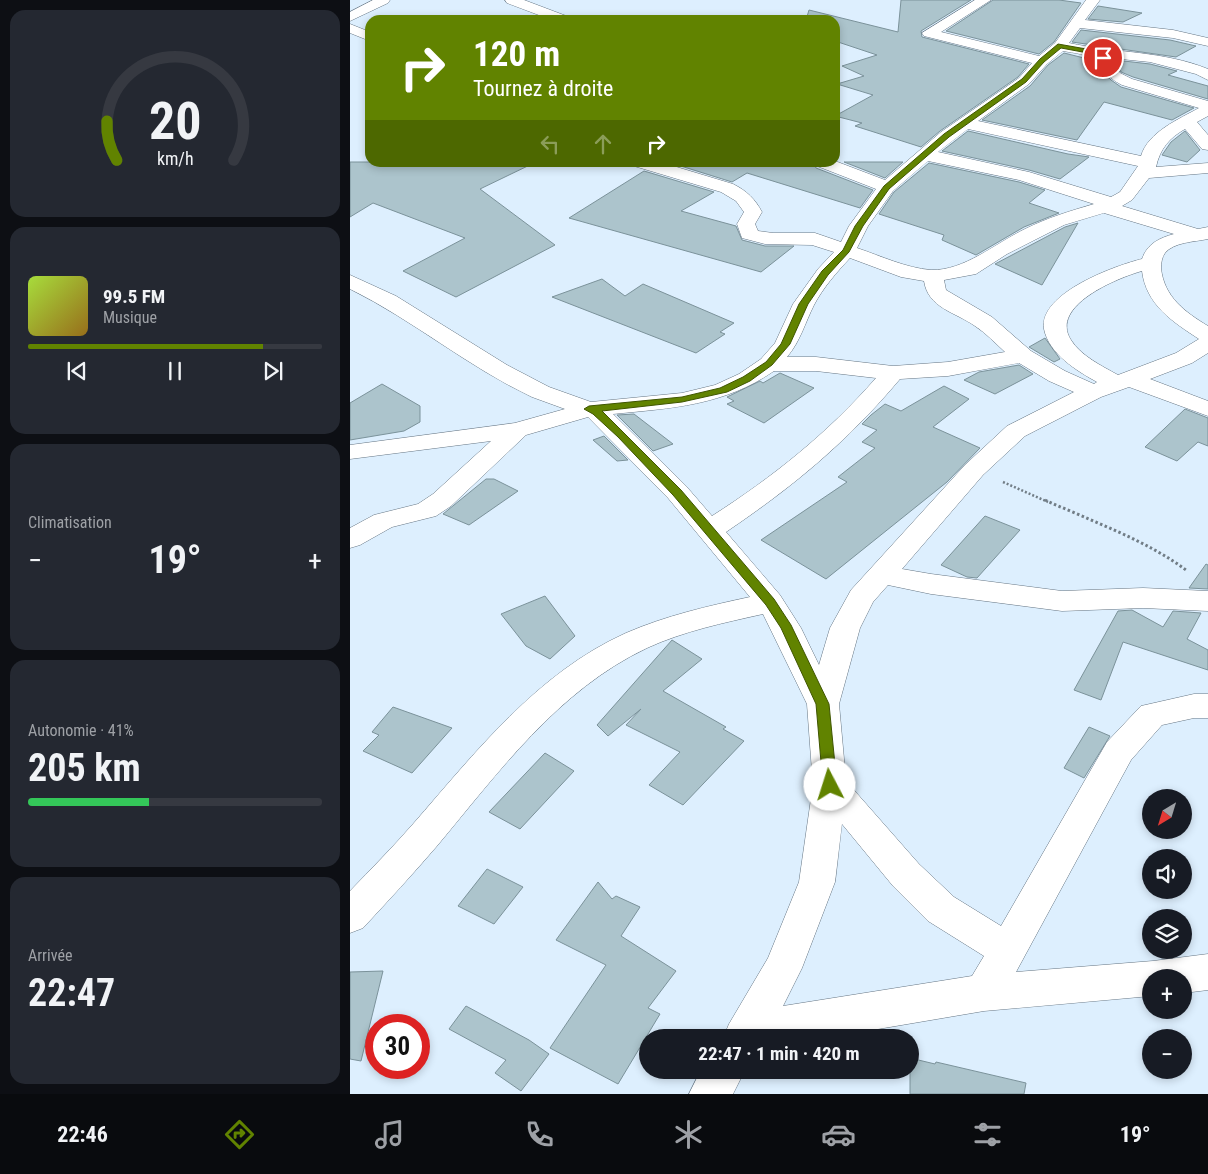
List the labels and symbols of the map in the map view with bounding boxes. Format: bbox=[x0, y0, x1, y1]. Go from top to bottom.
pin bbox=[1082, 37, 1124, 79]
position arrow bbox=[803, 758, 855, 810]
north arrow bbox=[1142, 789, 1192, 839]
speed limit sign: 30 bbox=[365, 1014, 430, 1079]

